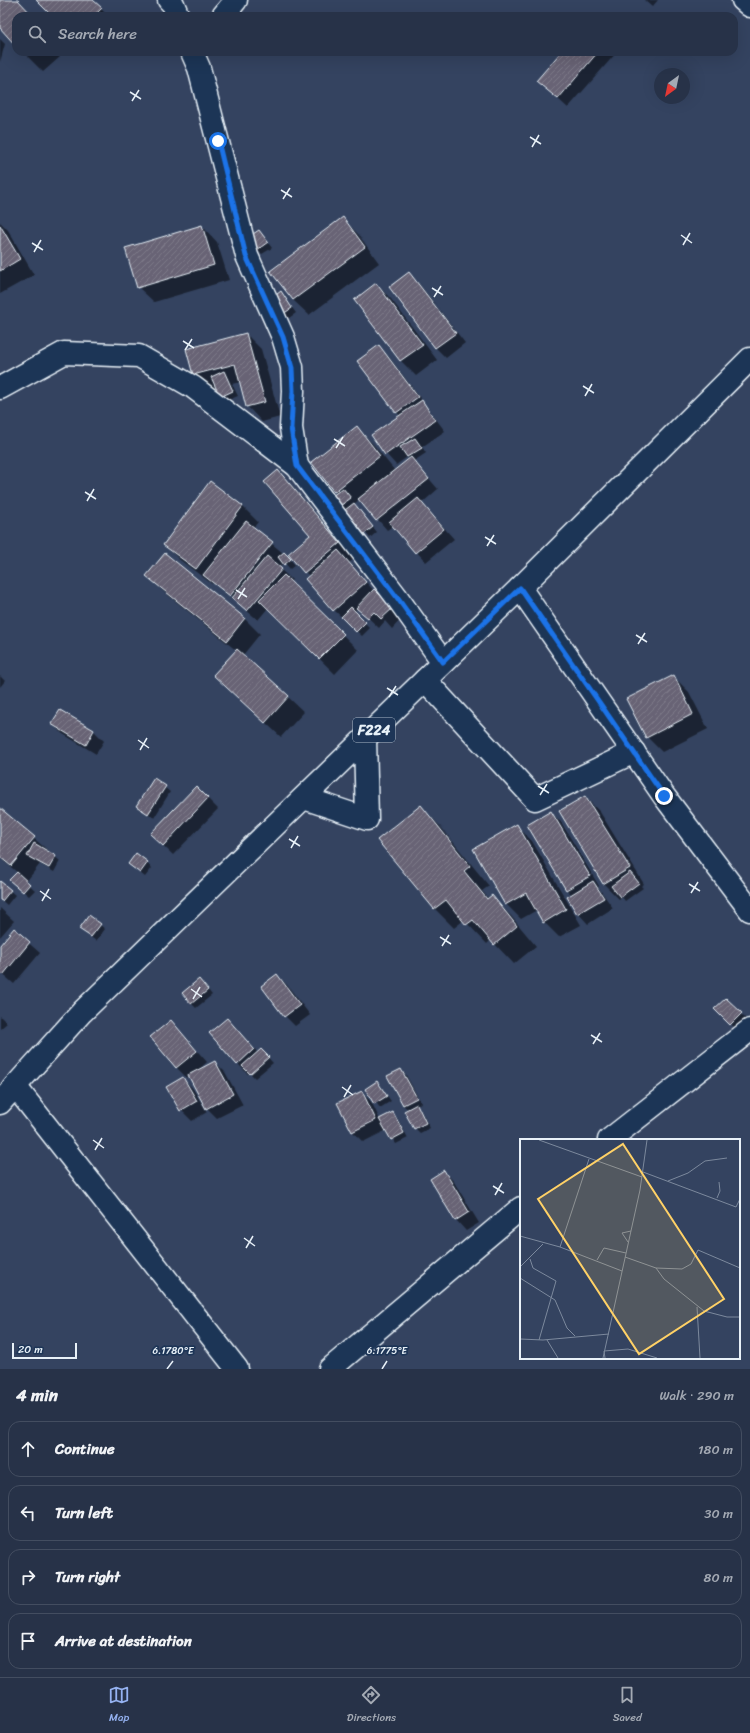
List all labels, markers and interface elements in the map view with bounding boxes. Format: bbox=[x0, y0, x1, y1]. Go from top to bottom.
search box bbox=[12, 12, 738, 56]
text: Search here bbox=[58, 21, 137, 47]
icon: search bbox=[26, 23, 48, 45]
north arrow bbox=[654, 68, 690, 104]
route start bbox=[209, 132, 227, 150]
road number: F224 bbox=[353, 718, 395, 742]
route end bbox=[655, 787, 673, 805]
inset map bbox=[520, 1139, 740, 1359]
text: 20 m bbox=[18, 1340, 43, 1359]
scale bar bbox=[12, 1341, 77, 1360]
text: 6.1780°E bbox=[153, 1342, 195, 1360]
text: 6.1775°E bbox=[367, 1342, 409, 1360]
text: 4 min bbox=[16, 1380, 58, 1410]
text: Walk · 290 m bbox=[660, 1384, 734, 1407]
text: Continue bbox=[55, 1436, 115, 1462]
icon: ahead bbox=[17, 1438, 39, 1460]
text: 180 m bbox=[698, 1438, 733, 1461]
text: Turn left bbox=[55, 1500, 113, 1526]
icon: left bbox=[17, 1502, 39, 1524]
text: 30 m bbox=[704, 1502, 733, 1525]
text: Turn right bbox=[55, 1564, 120, 1590]
icon: right bbox=[17, 1566, 39, 1588]
text: 80 m bbox=[704, 1566, 733, 1589]
text: Arrive at destination bbox=[55, 1628, 192, 1654]
icon: arrive bbox=[17, 1630, 39, 1652]
tab: Map bbox=[108, 1684, 130, 1727]
tab: Directions bbox=[347, 1684, 396, 1727]
tab: Saved bbox=[613, 1684, 642, 1727]

